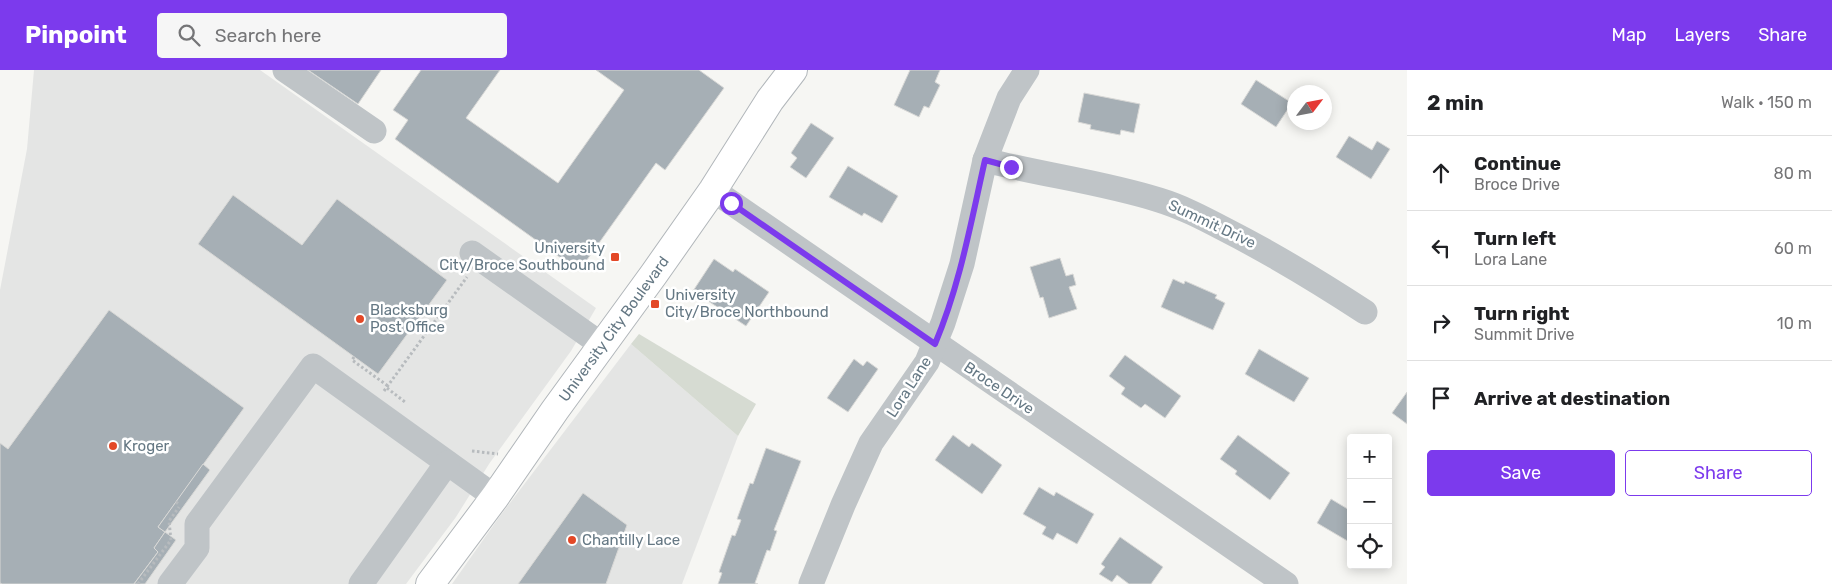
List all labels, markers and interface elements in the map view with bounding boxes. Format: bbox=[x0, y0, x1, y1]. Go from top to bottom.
search box bbox=[157, 13, 507, 58]
text: Pinpoint bbox=[25, 21, 127, 49]
icon: search bbox=[175, 21, 203, 49]
text: Search here bbox=[215, 24, 321, 47]
text: Map bbox=[1612, 24, 1647, 46]
text: Layers bbox=[1675, 24, 1730, 46]
text: Share bbox=[1758, 24, 1807, 46]
north arrow bbox=[1287, 85, 1332, 130]
text: 2 min bbox=[1427, 90, 1484, 115]
text: Walk · 150 m bbox=[1721, 93, 1812, 112]
text: Continue bbox=[1474, 152, 1561, 175]
route end bbox=[1000, 156, 1023, 179]
icon: ahead bbox=[1427, 159, 1455, 187]
text: 80 m bbox=[1774, 164, 1812, 183]
text: Broce Drive bbox=[1474, 175, 1560, 194]
route start bbox=[720, 192, 743, 215]
street label: Summit Drive bbox=[1165, 196, 1259, 252]
text: Turn left bbox=[1474, 227, 1556, 250]
icon: left bbox=[1427, 234, 1455, 262]
place label: University City/Broce Southbound bbox=[439, 239, 605, 274]
text: 60 m bbox=[1774, 239, 1812, 258]
text: Lora Lane bbox=[1474, 250, 1547, 269]
marker: University City/Broce Southbound bbox=[609, 251, 621, 263]
street label: University City Boulevard bbox=[555, 253, 673, 405]
place label: University City/Broce Northbound bbox=[665, 286, 829, 321]
marker: University City/Broce Northbound bbox=[649, 298, 661, 310]
place label: Blacksburg Post Office bbox=[370, 301, 448, 336]
text: Turn right bbox=[1474, 302, 1569, 325]
icon: right bbox=[1427, 309, 1455, 337]
marker: Blacksburg Post Office bbox=[354, 313, 366, 325]
text: 10 m bbox=[1777, 314, 1812, 333]
text: Summit Drive bbox=[1474, 325, 1575, 344]
street label: Lora Lane bbox=[883, 353, 935, 421]
street label: Broce Drive bbox=[961, 358, 1037, 418]
icon: arrive bbox=[1427, 384, 1455, 412]
text: Arrive at destination bbox=[1474, 387, 1670, 410]
map controls bbox=[1347, 434, 1392, 569]
button: + bbox=[1347, 434, 1392, 479]
place label: Kroger bbox=[123, 437, 170, 455]
marker: Kroger bbox=[107, 440, 119, 452]
button: Save bbox=[1427, 450, 1615, 496]
button: Share bbox=[1625, 450, 1812, 496]
button: − bbox=[1347, 479, 1392, 524]
button: locate bbox=[1347, 524, 1392, 569]
place label: Chantilly Lace bbox=[582, 531, 680, 549]
marker: Chantilly Lace bbox=[566, 534, 578, 546]

